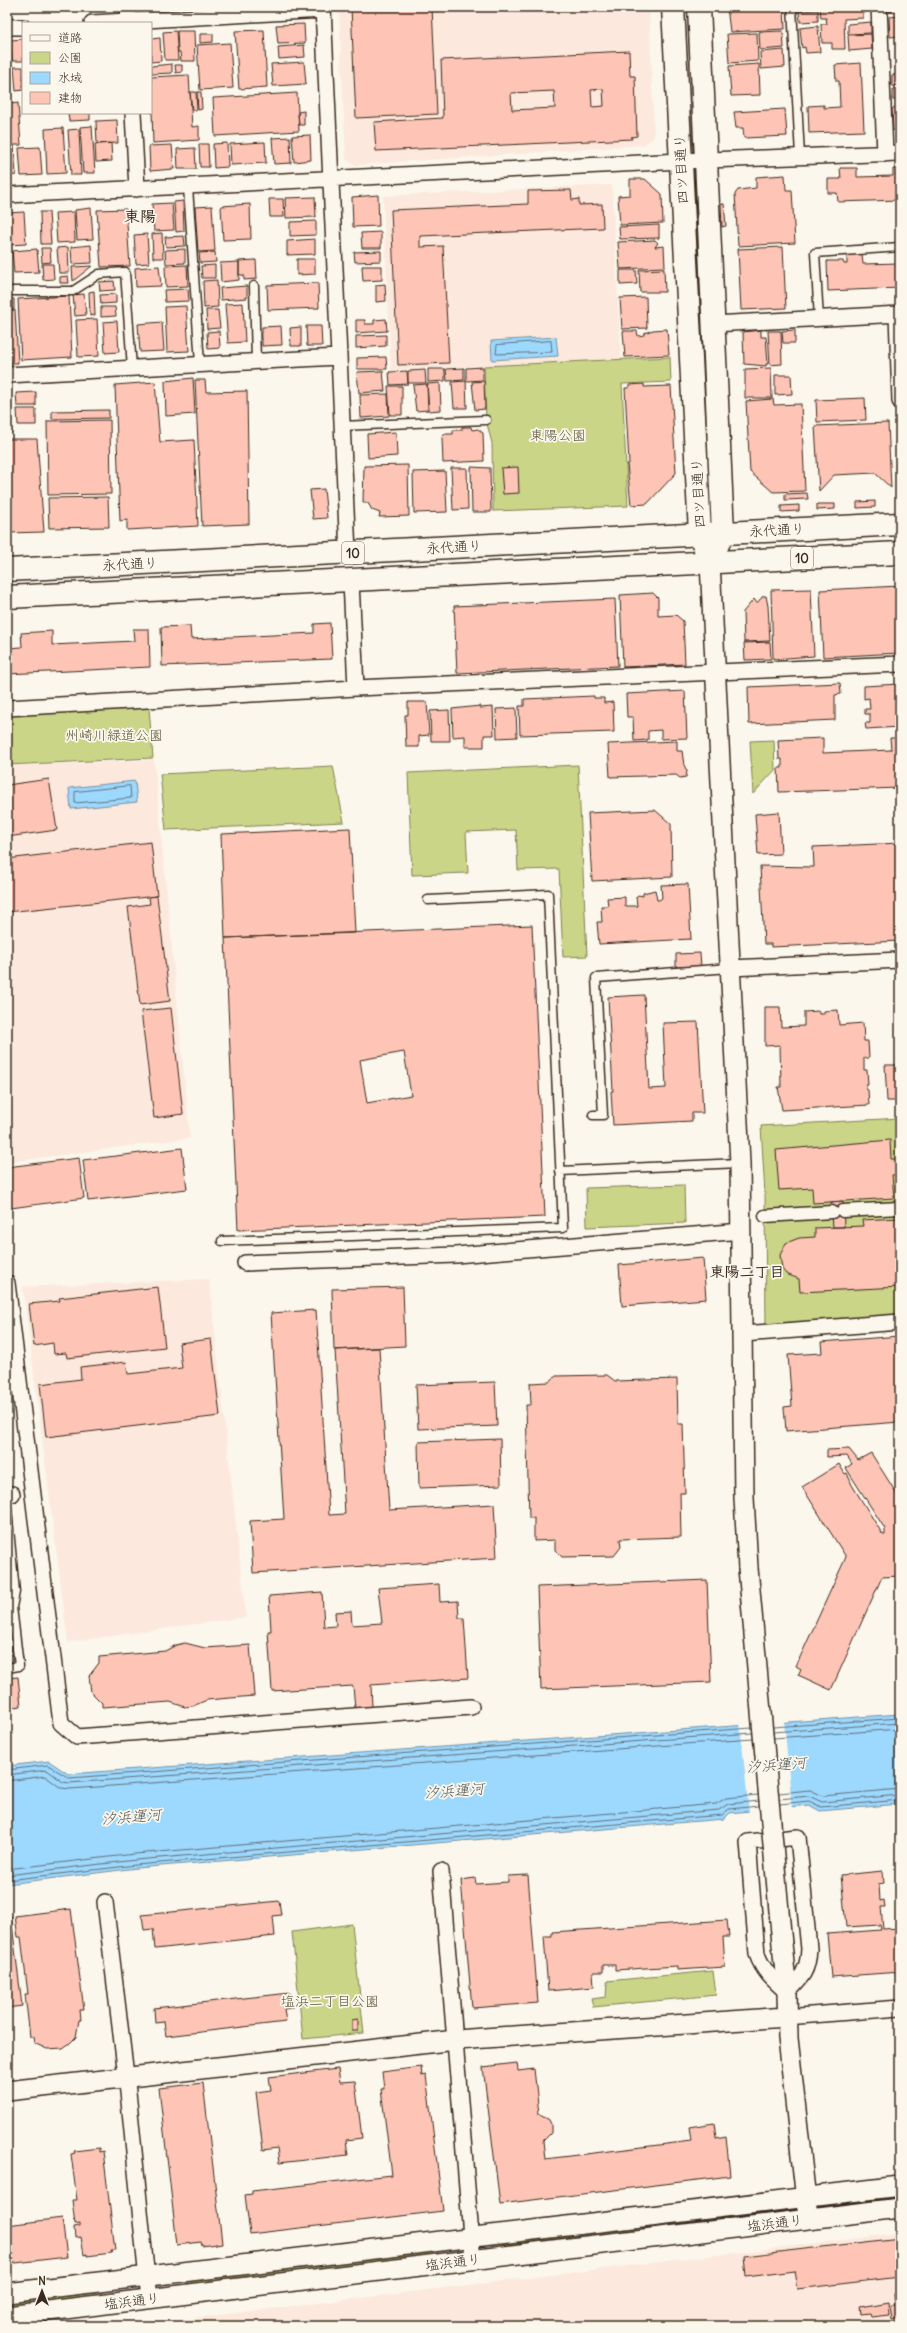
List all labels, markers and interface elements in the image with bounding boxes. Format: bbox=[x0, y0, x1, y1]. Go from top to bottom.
legend bbox=[22, 22, 152, 114]
text: 道路 bbox=[58, 30, 82, 45]
text: 公園 bbox=[58, 50, 82, 65]
text: 水域 bbox=[58, 70, 82, 85]
text: 建物 bbox=[58, 90, 82, 105]
street label: 四ツ目通り bbox=[670, 134, 692, 204]
district label: 東陽 bbox=[124, 206, 156, 226]
park label: 東陽公園 bbox=[530, 426, 586, 444]
street label: 四ツ目通り bbox=[687, 458, 709, 528]
street label: 永代通り bbox=[749, 520, 805, 540]
street label: 永代通り bbox=[426, 537, 482, 557]
road number: 10 bbox=[342, 542, 364, 564]
road number: 10 bbox=[791, 547, 813, 569]
street label: 永代通り bbox=[102, 554, 158, 574]
park label: 州崎川緑道公園 bbox=[65, 726, 163, 744]
district label: 東陽二丁目 bbox=[709, 1262, 785, 1281]
water label: 汐浜運河 bbox=[745, 1752, 809, 1777]
water label: 汐浜運河 bbox=[423, 1778, 487, 1803]
water label: 汐浜運河 bbox=[100, 1804, 164, 1829]
park label: 塩浜二丁目公園 bbox=[281, 1992, 379, 2010]
street label: 塩浜通り bbox=[746, 2211, 804, 2235]
street label: 塩浜通り bbox=[424, 2250, 482, 2274]
north arrow bbox=[22, 2271, 62, 2311]
text: N bbox=[38, 2274, 46, 2288]
street label: 塩浜通り bbox=[103, 2289, 161, 2313]

